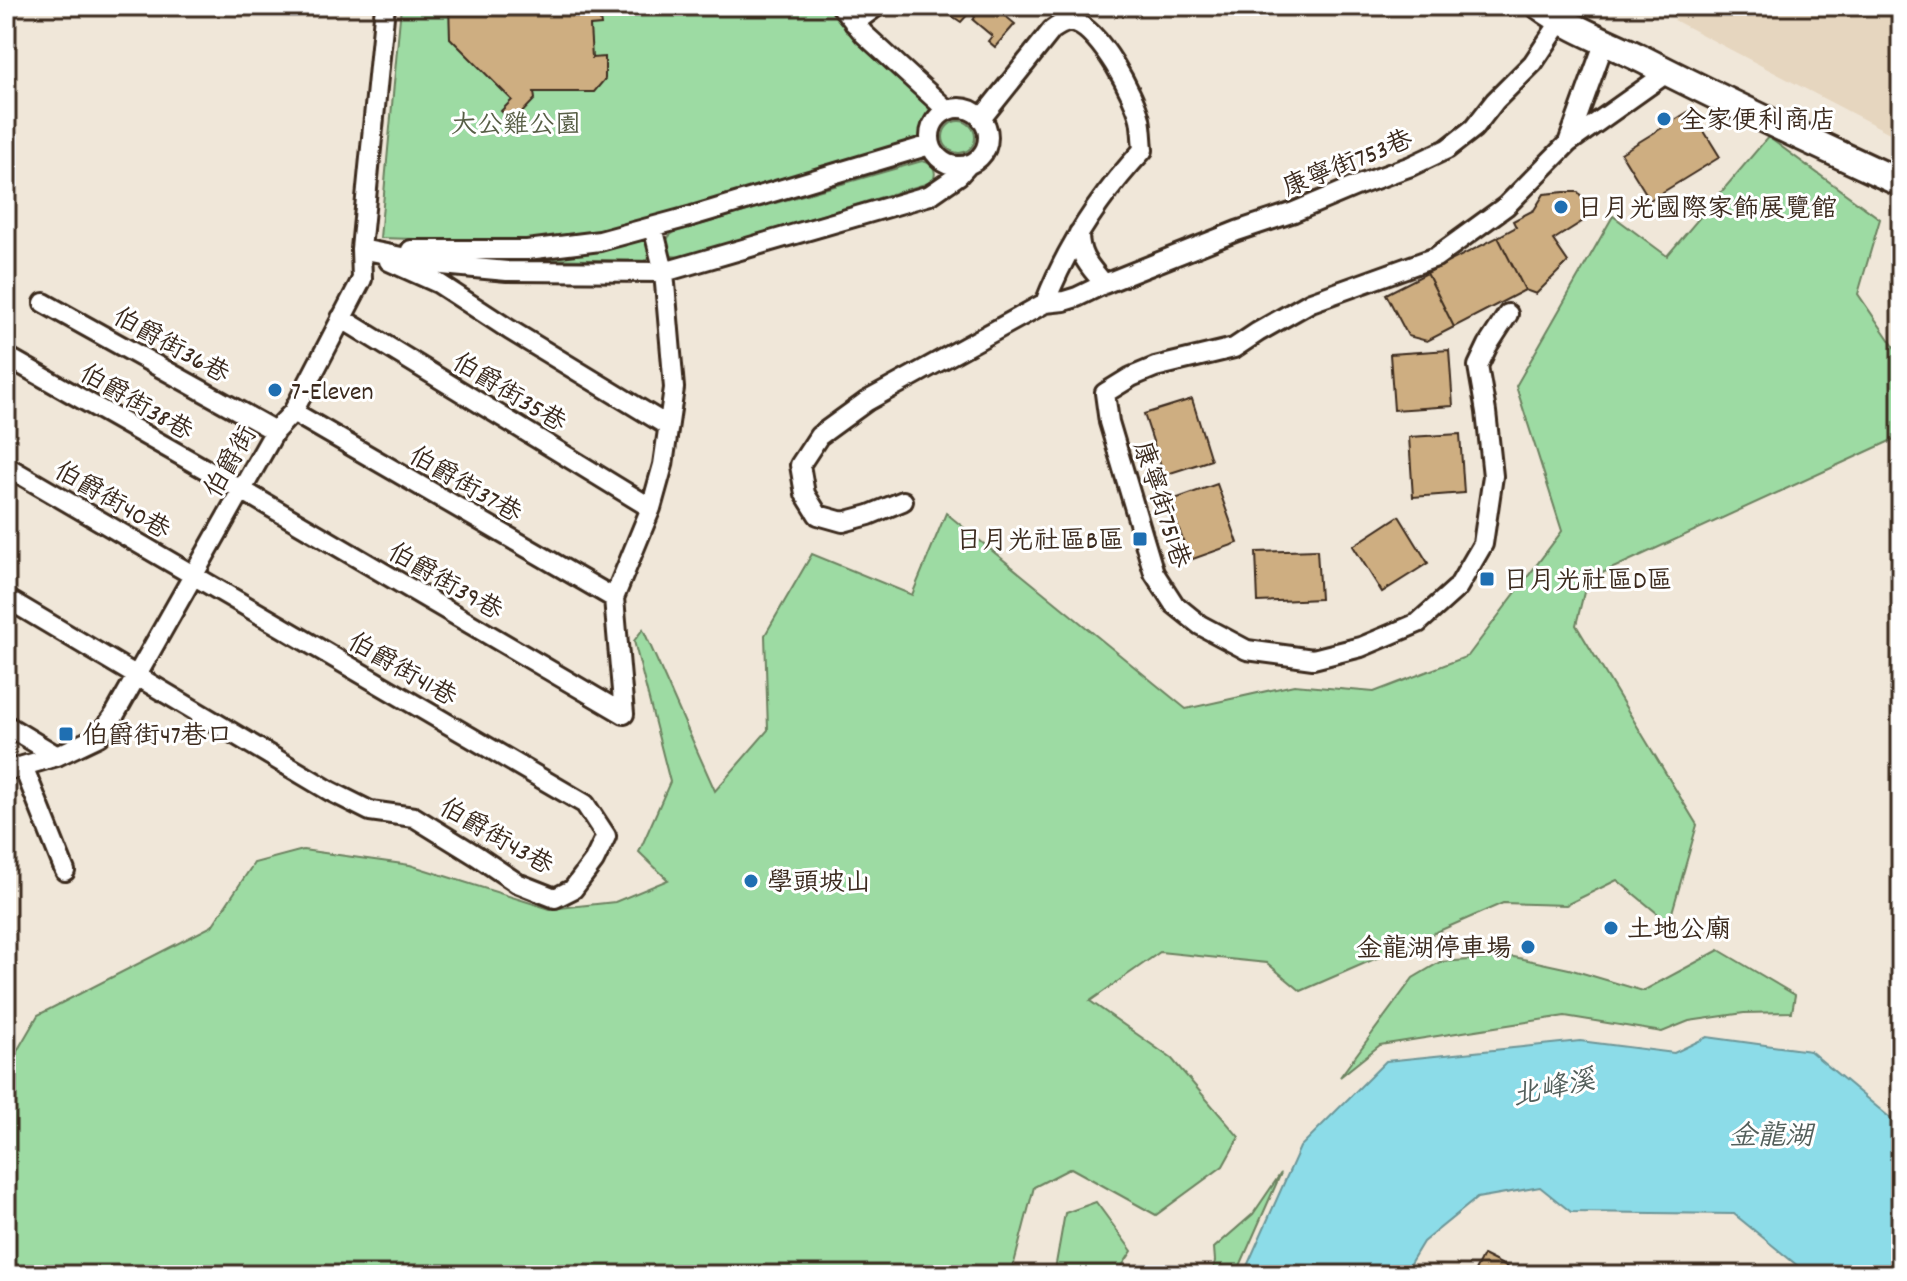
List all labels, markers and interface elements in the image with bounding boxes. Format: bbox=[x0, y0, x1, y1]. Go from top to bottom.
place label: 全家便利商店 bbox=[1680, 104, 1836, 141]
park label: 大公雞公園 bbox=[451, 108, 581, 145]
marker: 全家便利商店 bbox=[1655, 110, 1673, 128]
street label: 康寧街753巷 bbox=[1278, 122, 1419, 208]
place label: 日月光國際家飾展覽館 bbox=[1577, 192, 1837, 229]
marker: 日月光國際家飾展覽館 bbox=[1552, 198, 1570, 216]
street label: 伯爵街36巷 bbox=[105, 300, 235, 394]
street label: 伯爵街35巷 bbox=[444, 345, 572, 443]
street label: 伯爵街38巷 bbox=[71, 357, 199, 452]
place label: 7-Eleven bbox=[291, 375, 374, 412]
marker: 7-Eleven bbox=[266, 381, 284, 399]
street label: 伯爵街 bbox=[197, 420, 268, 506]
street label: 康寧街751巷 bbox=[1122, 437, 1198, 573]
street label: 伯爵街37巷 bbox=[401, 439, 528, 533]
street label: 伯爵街40巷 bbox=[46, 454, 176, 550]
place label: 日月光社區B區 bbox=[956, 524, 1124, 561]
marker: 日月光社區B區 bbox=[1131, 530, 1149, 548]
street label: 伯爵街39巷 bbox=[380, 535, 509, 631]
place label: 日月光社區D區 bbox=[1503, 564, 1672, 601]
marker: 日月光社區D區 bbox=[1478, 570, 1496, 588]
street label: 伯爵街41巷 bbox=[340, 625, 463, 717]
place label: 伯爵街47巷口 bbox=[82, 719, 233, 756]
marker: 伯爵街47巷口 bbox=[57, 725, 75, 743]
street label: 伯爵街43巷 bbox=[431, 790, 559, 886]
place label: 學頭坡山 bbox=[767, 866, 871, 903]
marker: 學頭坡山 bbox=[742, 872, 760, 890]
place label: 土地公廟 bbox=[1627, 913, 1731, 950]
marker: 土地公廟 bbox=[1602, 919, 1620, 937]
place label: 金龍湖停車場 bbox=[1356, 932, 1512, 969]
marker: 金龍湖停車場 bbox=[1519, 938, 1537, 956]
water label: 北峰溪 bbox=[1509, 1062, 1601, 1119]
water label: 金龍湖 bbox=[1729, 1119, 1816, 1159]

